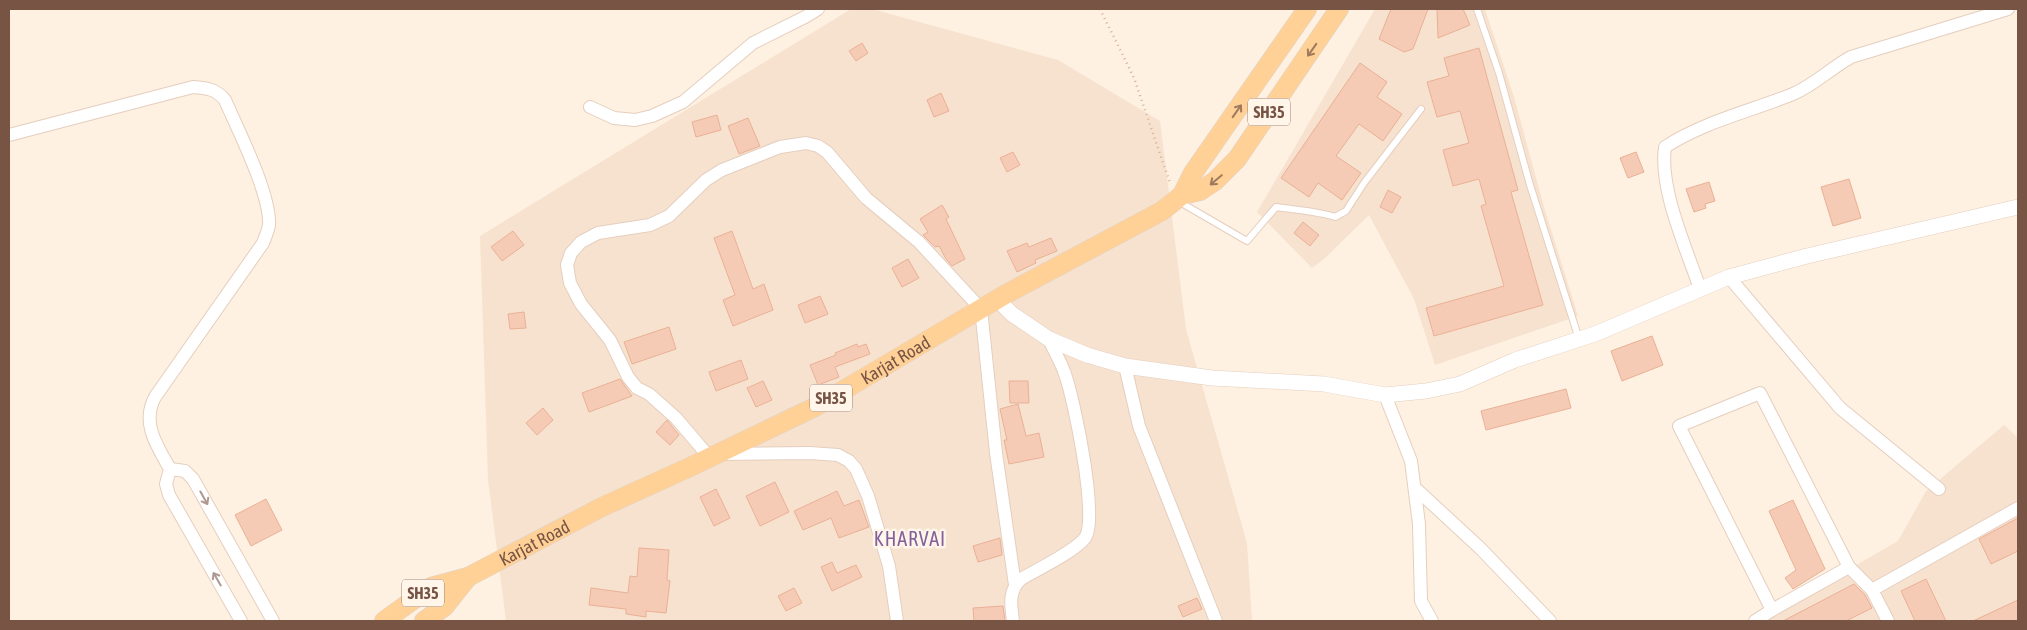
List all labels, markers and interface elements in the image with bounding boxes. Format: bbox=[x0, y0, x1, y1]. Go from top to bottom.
one-way arrow bbox=[1307, 42, 1317, 56]
road number: SH35 bbox=[1248, 98, 1290, 125]
one-way arrow bbox=[1232, 104, 1242, 118]
one-way arrow bbox=[1209, 174, 1222, 185]
street label: Karjat Road bbox=[857, 331, 934, 388]
road number: SH35 bbox=[810, 384, 852, 412]
one-way arrow bbox=[199, 491, 209, 506]
street label: Karjat Road bbox=[495, 515, 573, 569]
district label: KHARVAI bbox=[874, 527, 946, 550]
one-way arrow bbox=[212, 572, 222, 587]
road number: SH35 bbox=[402, 580, 444, 606]

